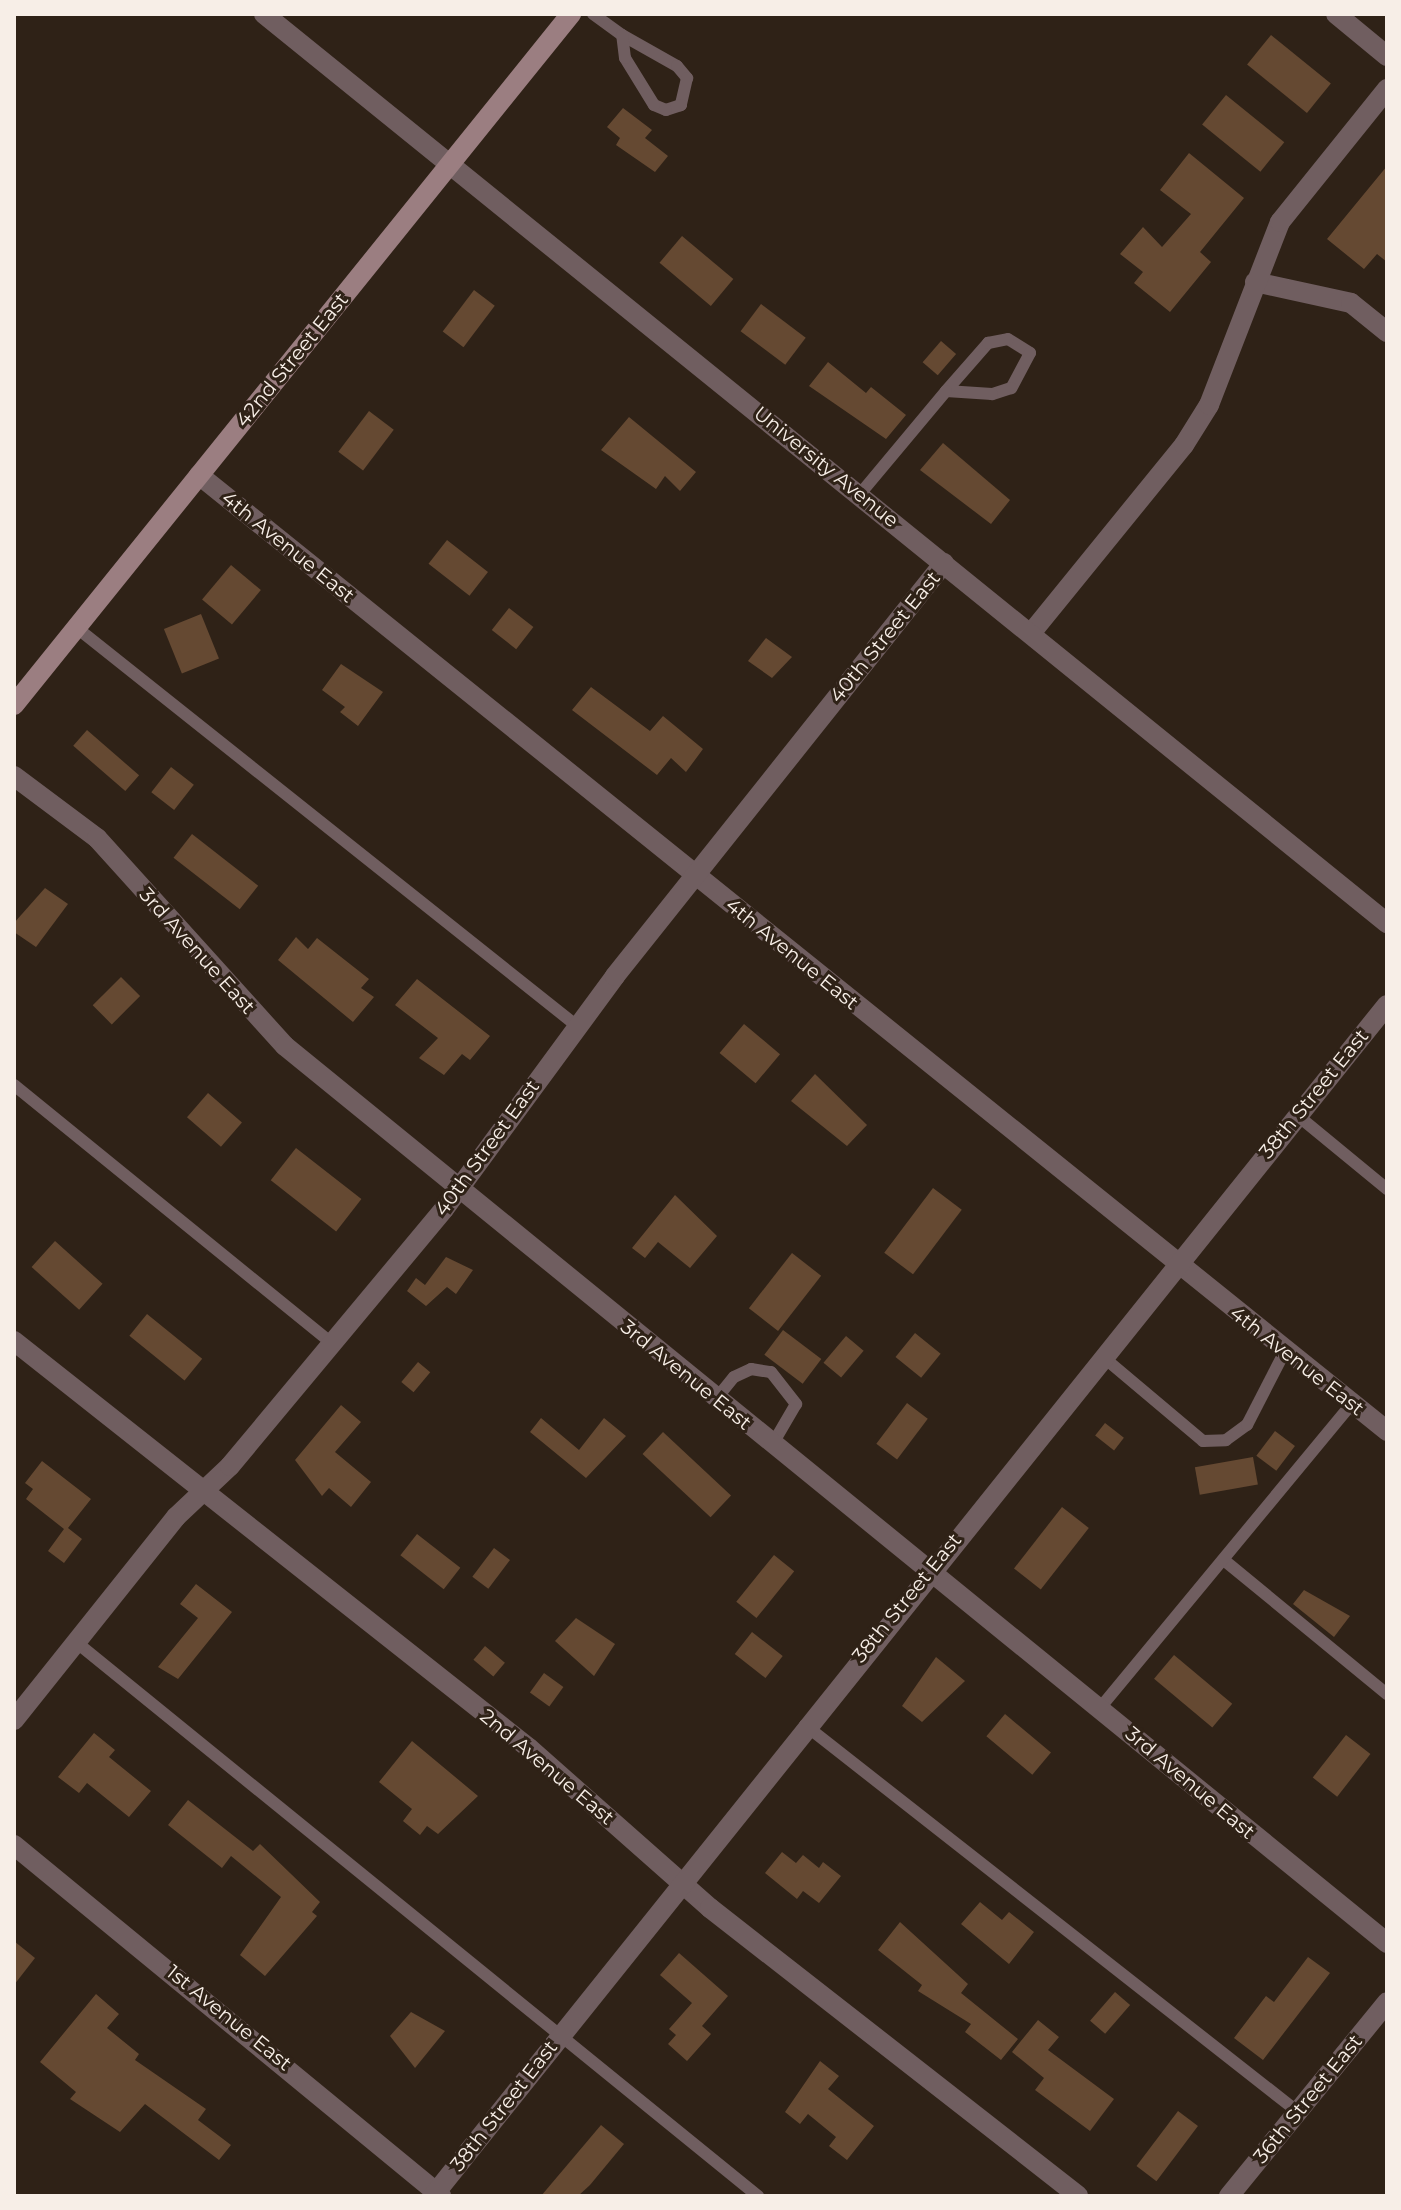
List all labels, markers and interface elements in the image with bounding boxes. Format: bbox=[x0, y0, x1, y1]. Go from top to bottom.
street label: 42nd Street East bbox=[231, 288, 353, 432]
street label: University Avenue bbox=[749, 401, 903, 533]
street label: 4th Avenue East bbox=[217, 486, 359, 608]
street label: 40th Street East bbox=[825, 566, 945, 708]
street label: 3rd Avenue East bbox=[134, 883, 260, 1019]
street label: 4th Avenue East bbox=[721, 893, 863, 1015]
street label: 38th Street East bbox=[1254, 1024, 1374, 1164]
street label: 40th Street East bbox=[430, 1075, 544, 1221]
street label: 4th Avenue East bbox=[1225, 1301, 1369, 1421]
street label: 3rd Avenue East bbox=[616, 1315, 756, 1435]
street label: 38th Street East bbox=[847, 1528, 967, 1668]
street label: 2nd Avenue East bbox=[475, 1704, 619, 1830]
street label: 3rd Avenue East bbox=[1120, 1722, 1260, 1844]
street label: 1st Avenue East bbox=[162, 1960, 296, 2076]
street label: 36th Street East bbox=[1249, 2030, 1367, 2168]
street label: 38th Street East bbox=[445, 2036, 563, 2176]

